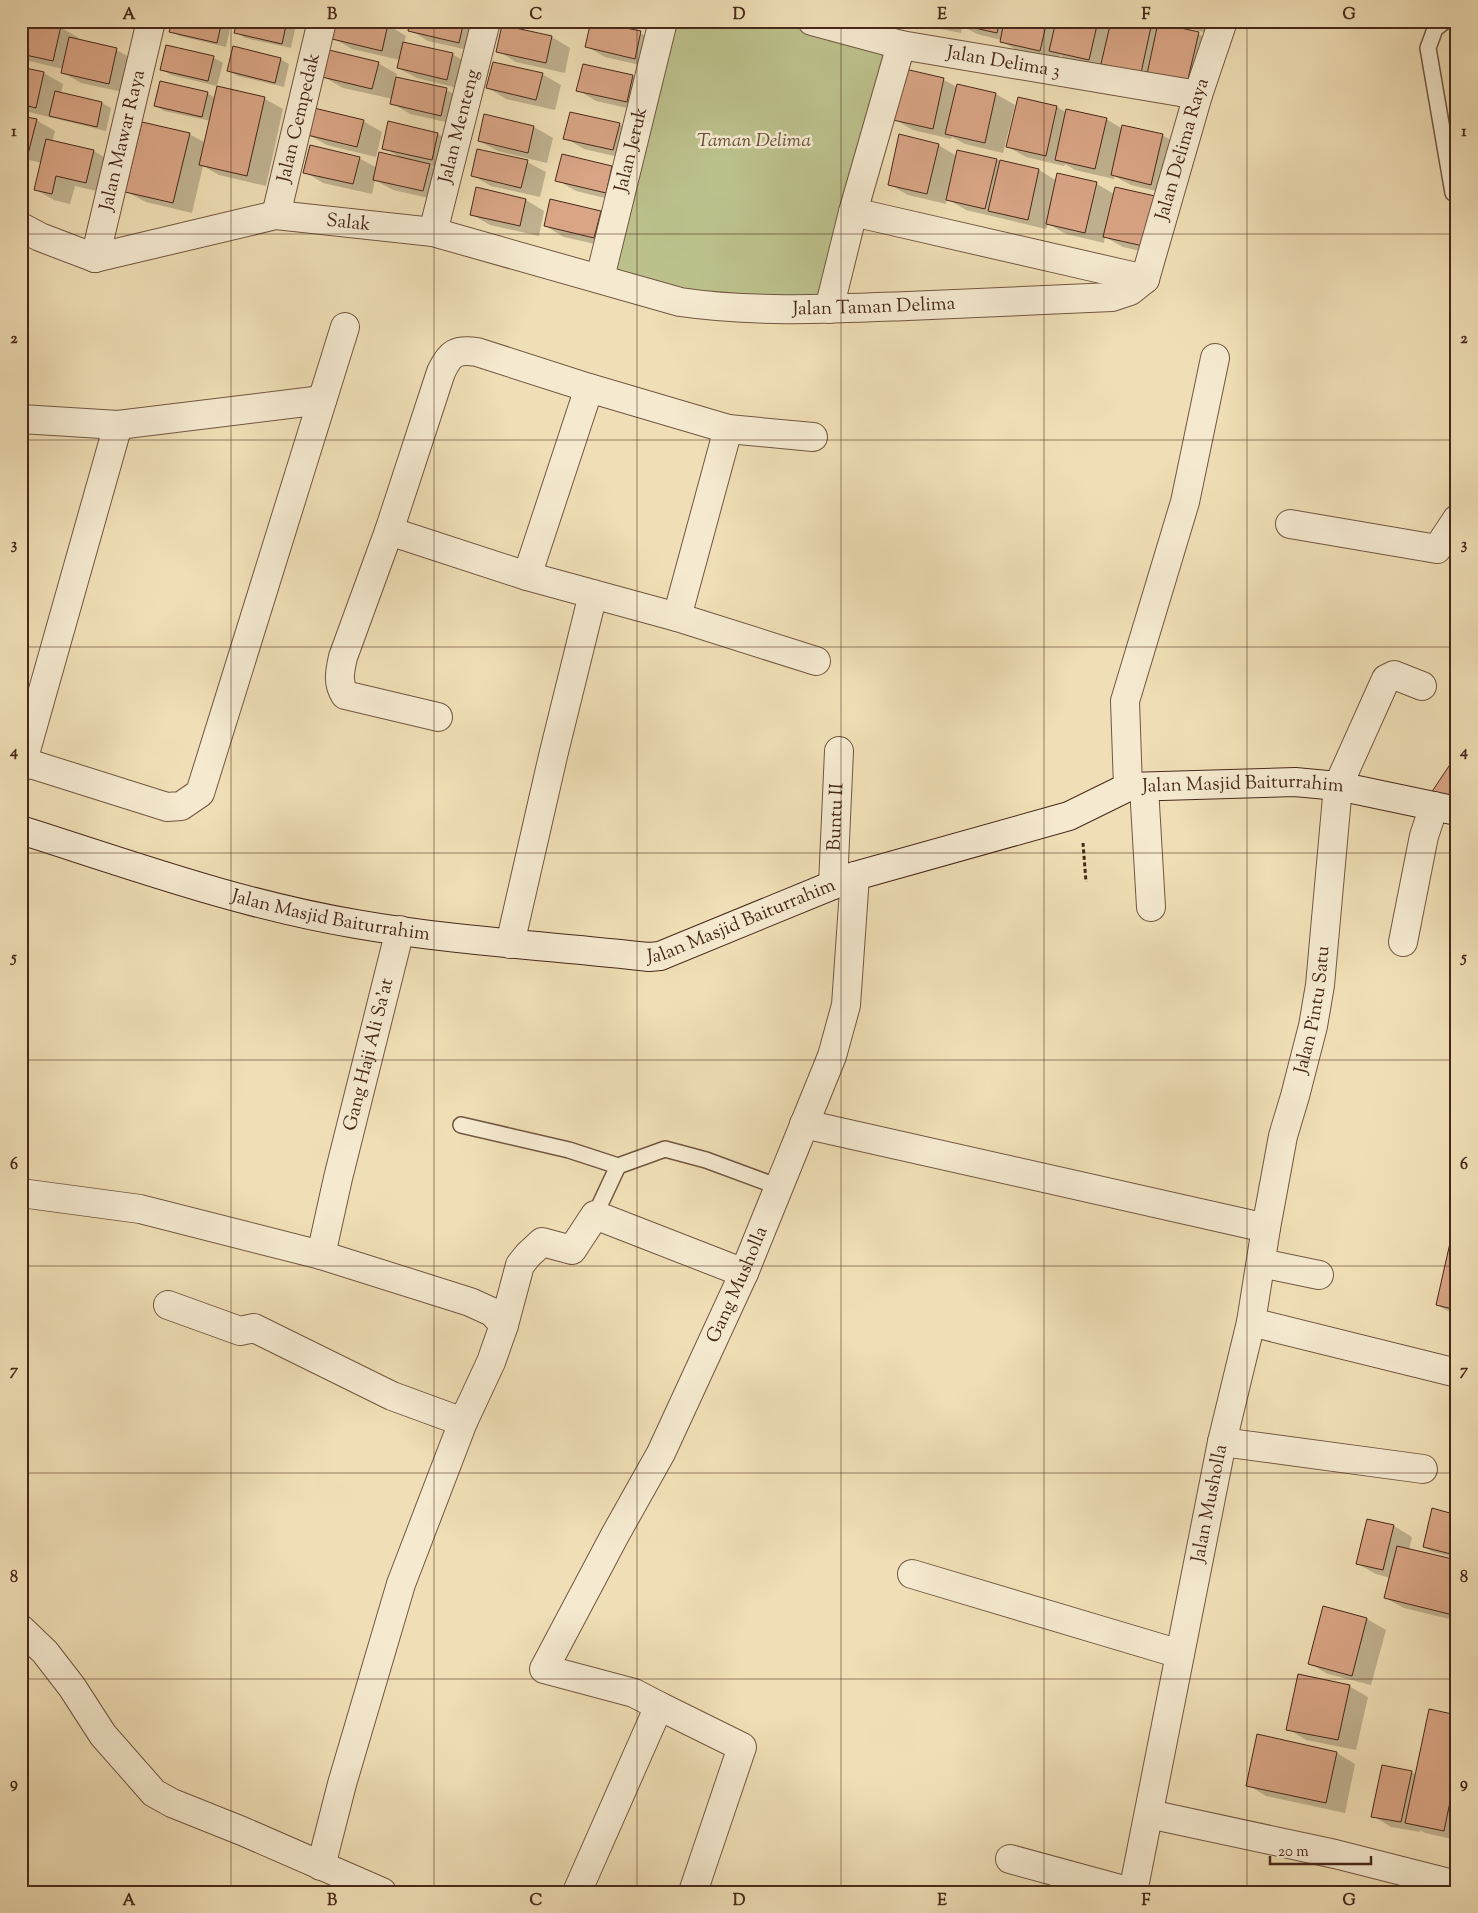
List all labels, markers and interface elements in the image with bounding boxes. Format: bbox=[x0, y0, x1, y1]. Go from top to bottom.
text: A bbox=[123, 4, 136, 27]
text: B bbox=[327, 4, 337, 27]
text: C bbox=[530, 4, 543, 27]
text: D bbox=[733, 4, 746, 27]
text: E bbox=[937, 4, 947, 27]
text: F bbox=[1142, 4, 1151, 27]
text: G bbox=[1342, 4, 1356, 27]
street label: Jalan Delima 3 bbox=[944, 39, 1062, 85]
street label: Jalan Cempedak bbox=[270, 50, 328, 186]
street label: Jalan Mawar Raya bbox=[93, 67, 153, 214]
street label: Jalan Menteng bbox=[432, 67, 487, 187]
street label: Jalan Delima Raya bbox=[1149, 74, 1216, 225]
street label: Jalan Jeruk bbox=[608, 104, 655, 196]
text: 1 bbox=[11, 121, 17, 144]
text: 1 bbox=[1461, 121, 1467, 144]
park label: Taman Delima bbox=[697, 128, 811, 155]
street label: Salak bbox=[325, 207, 373, 239]
street label: Jalan Taman Delima bbox=[792, 290, 956, 323]
text: 2 bbox=[10, 328, 18, 351]
text: 2 bbox=[1460, 328, 1468, 351]
text: 3 bbox=[11, 534, 18, 557]
text: 3 bbox=[1461, 534, 1468, 557]
text: 4 bbox=[9, 741, 18, 764]
text: 4 bbox=[1459, 741, 1468, 764]
street label: Jalan Masjid Baiturrahim bbox=[1141, 768, 1345, 800]
street label: Buntu II bbox=[821, 783, 851, 852]
street label: Jalan Masjid Baiturrahim bbox=[645, 872, 840, 971]
street label: Jalan Masjid Baiturrahim bbox=[228, 883, 432, 948]
street label: Jalan Pintu Satu bbox=[1288, 945, 1337, 1077]
text: 5 bbox=[9, 947, 17, 970]
text: 5 bbox=[1459, 947, 1467, 970]
street label: Gang Haji Ali Sa'at bbox=[337, 975, 401, 1134]
text: 6 bbox=[10, 1154, 18, 1177]
text: 6 bbox=[1460, 1154, 1468, 1177]
street label: Gang Musholla bbox=[700, 1222, 775, 1348]
text: 7 bbox=[10, 1360, 19, 1383]
text: 7 bbox=[1460, 1360, 1469, 1383]
street label: Jalan Musholla bbox=[1185, 1442, 1235, 1566]
text: 8 bbox=[10, 1567, 18, 1590]
text: 8 bbox=[1460, 1567, 1468, 1590]
text: 9 bbox=[10, 1773, 18, 1796]
text: 9 bbox=[1460, 1773, 1468, 1796]
scale bar bbox=[1270, 1833, 1372, 1865]
text: 20 m bbox=[1278, 1842, 1309, 1863]
text: A bbox=[123, 1890, 136, 1913]
text: B bbox=[327, 1890, 337, 1913]
text: C bbox=[530, 1890, 543, 1913]
text: D bbox=[733, 1890, 746, 1913]
text: E bbox=[937, 1890, 947, 1913]
text: F bbox=[1142, 1890, 1151, 1913]
text: G bbox=[1342, 1890, 1356, 1913]

